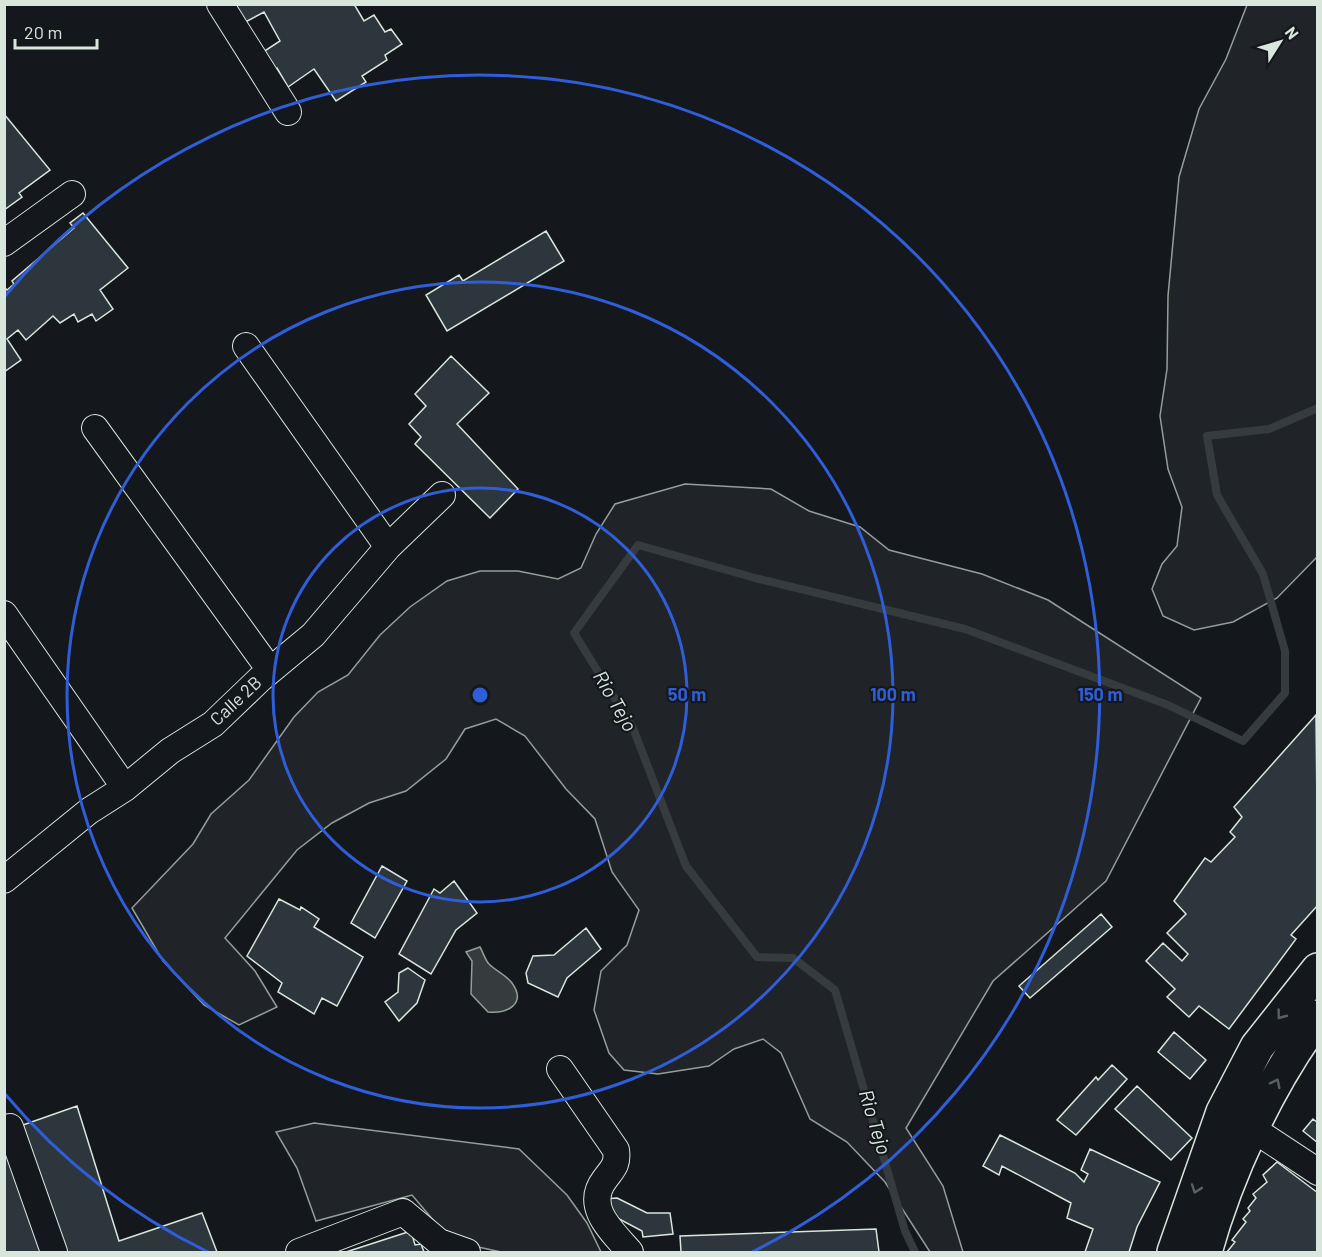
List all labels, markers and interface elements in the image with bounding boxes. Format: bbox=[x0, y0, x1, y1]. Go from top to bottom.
scale bar bbox=[15, 12, 98, 50]
north arrow bbox=[1250, 12, 1310, 72]
text: 20 m bbox=[24, 21, 62, 43]
text: N bbox=[1282, 23, 1303, 43]
water label: Rio Tejo bbox=[589, 666, 643, 735]
street label: Calle 2B bbox=[205, 671, 266, 730]
text: 50 m bbox=[668, 683, 706, 705]
text: 100 m bbox=[870, 683, 916, 705]
text: 150 m bbox=[1078, 683, 1122, 705]
centre of rings bbox=[470, 685, 490, 705]
one-way arrow bbox=[1277, 1009, 1288, 1020]
one-way arrow bbox=[1269, 1078, 1280, 1089]
water label: Rio Tejo bbox=[855, 1086, 897, 1157]
one-way arrow bbox=[1191, 1184, 1204, 1194]

